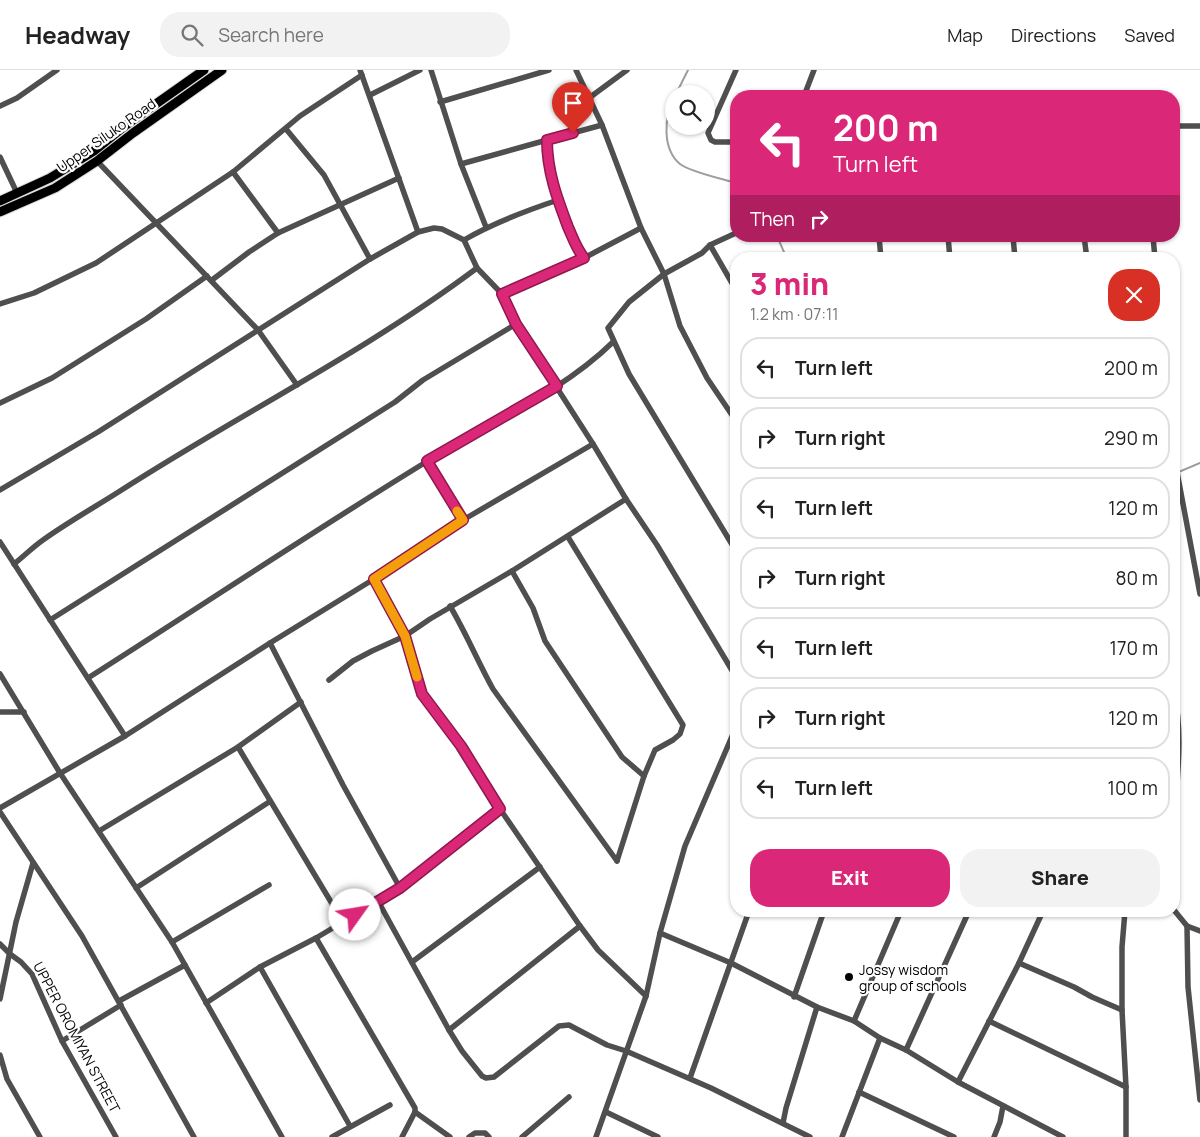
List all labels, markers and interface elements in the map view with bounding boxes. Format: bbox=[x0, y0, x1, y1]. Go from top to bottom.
search box bbox=[160, 12, 510, 57]
text: Headway bbox=[25, 18, 130, 51]
icon: search bbox=[178, 21, 206, 49]
text: Search here bbox=[218, 22, 324, 48]
text: Map bbox=[947, 23, 983, 47]
text: Directions bbox=[1011, 23, 1096, 47]
text: Saved bbox=[1124, 23, 1175, 47]
pin bbox=[552, 82, 594, 133]
map controls bbox=[665, 85, 715, 135]
button: search bbox=[665, 85, 715, 135]
icon: arrive bbox=[559, 89, 587, 117]
street label: Upper Siluko Road bbox=[53, 94, 159, 176]
text: 200 m bbox=[833, 104, 938, 152]
icon: left bbox=[750, 110, 815, 175]
text: Turn left bbox=[833, 149, 918, 179]
icon: right bbox=[805, 205, 833, 233]
text: Then bbox=[750, 206, 795, 232]
text: 3 min bbox=[750, 263, 829, 304]
button: close bbox=[1108, 269, 1160, 321]
text: 1.2 km · 07:11 bbox=[750, 303, 839, 325]
icon: left bbox=[752, 354, 780, 382]
text: Turn left bbox=[795, 355, 873, 381]
text: 200 m bbox=[1104, 355, 1158, 381]
icon: right bbox=[752, 424, 780, 452]
text: Turn right bbox=[795, 425, 885, 451]
text: 290 m bbox=[1104, 425, 1158, 451]
icon: left bbox=[752, 494, 780, 522]
text: Turn left bbox=[795, 495, 873, 521]
text: 120 m bbox=[1108, 495, 1158, 521]
icon: right bbox=[752, 564, 780, 592]
text: Turn right bbox=[795, 565, 885, 591]
text: 80 m bbox=[1115, 565, 1158, 591]
icon: left bbox=[752, 634, 780, 662]
text: Turn left bbox=[795, 635, 873, 661]
text: 170 m bbox=[1110, 635, 1158, 661]
icon: right bbox=[752, 704, 780, 732]
text: Turn right bbox=[795, 705, 885, 731]
text: 120 m bbox=[1108, 705, 1158, 731]
icon: left bbox=[752, 774, 780, 802]
text: Turn left bbox=[795, 775, 873, 801]
text: 100 m bbox=[1107, 775, 1158, 801]
button: Exit bbox=[750, 849, 950, 907]
button: Share bbox=[960, 849, 1160, 907]
position arrow bbox=[328, 888, 380, 940]
street label: UPPER OROMIYAN STREET bbox=[29, 958, 125, 1116]
place label: Jossy wisdom group of schools bbox=[859, 960, 967, 995]
marker: Jossy wisdom group of schools bbox=[843, 971, 855, 983]

